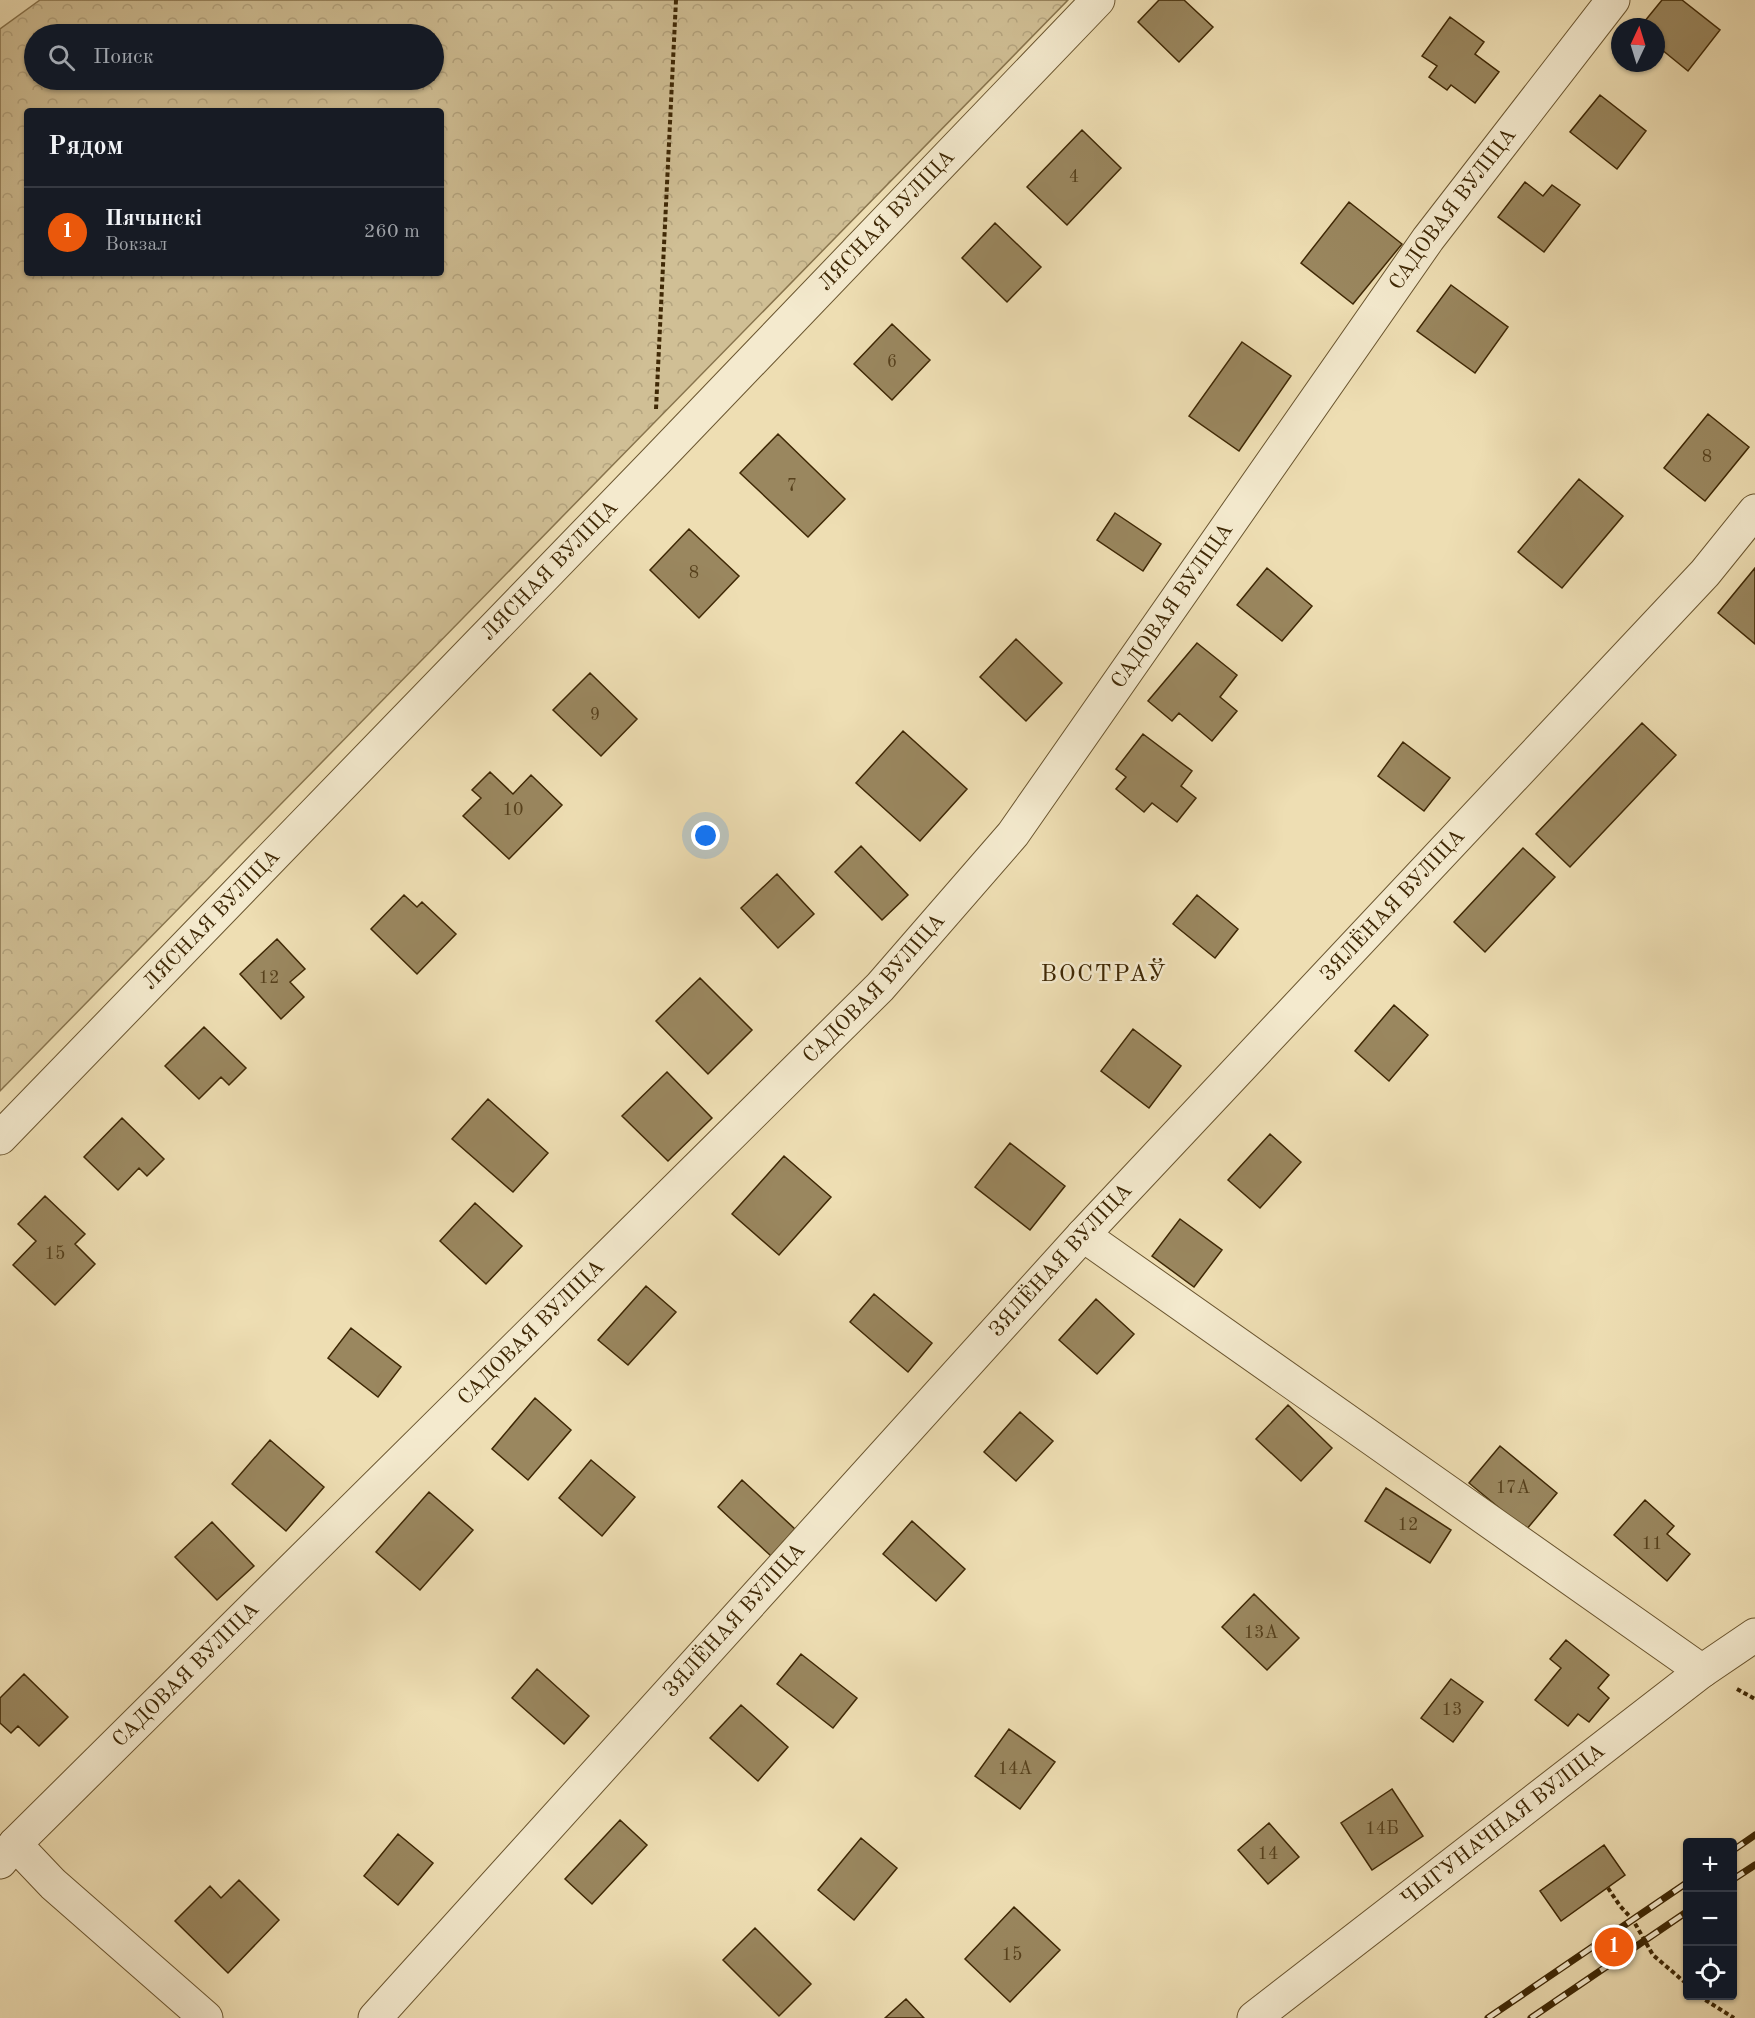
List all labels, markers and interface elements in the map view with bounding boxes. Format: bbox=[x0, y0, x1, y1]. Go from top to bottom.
north arrow bbox=[1611, 18, 1665, 72]
search box bbox=[24, 24, 444, 90]
icon: search bbox=[45, 41, 78, 74]
text: Поиск bbox=[93, 46, 154, 68]
street label: САДОВАЯ ВУЛІЦА bbox=[1385, 124, 1520, 294]
text: Рядом bbox=[48, 134, 123, 160]
street label: ЛЯСНАЯ ВУЛІЦА bbox=[815, 146, 959, 295]
house number: 4 bbox=[1069, 168, 1079, 186]
text: Пячынскі bbox=[105, 208, 202, 230]
text: 1 bbox=[62, 222, 73, 242]
text: 260 m bbox=[364, 222, 420, 242]
text: Вокзал bbox=[105, 235, 167, 255]
house number: 6 bbox=[887, 353, 897, 371]
house number: 8 bbox=[1702, 448, 1712, 466]
house number: 7 bbox=[787, 477, 797, 495]
street label: ЛЯСНАЯ ВУЛІЦА bbox=[477, 496, 622, 645]
street label: САДОВАЯ ВУЛІЦА bbox=[1107, 519, 1237, 692]
house number: 8 bbox=[689, 564, 699, 582]
house number: 9 bbox=[590, 706, 600, 724]
house number: 10 bbox=[503, 801, 523, 819]
your location bbox=[691, 821, 720, 850]
street label: ЗЯЛЁНАЯ ВУЛІЦА bbox=[1317, 825, 1469, 985]
street label: ЛЯСНАЯ ВУЛІЦА bbox=[139, 846, 284, 994]
street label: САДОВАЯ ВУЛІЦА bbox=[799, 910, 949, 1067]
district label: ВОСТРАЎ bbox=[1041, 958, 1167, 987]
house number: 12 bbox=[259, 969, 279, 987]
street label: ЗЯЛЁНАЯ ВУЛІЦА bbox=[986, 1180, 1136, 1341]
house number: 15 bbox=[45, 1245, 65, 1263]
street label: САДОВАЯ ВУЛІЦА bbox=[454, 1256, 608, 1409]
house number: 17А bbox=[1496, 1479, 1531, 1497]
house number: 12 bbox=[1398, 1516, 1418, 1534]
house number: 11 bbox=[1642, 1535, 1662, 1553]
street label: ЗЯЛЁНАЯ ВУЛІЦА bbox=[660, 1539, 809, 1702]
street label: САДОВАЯ ВУЛІЦА bbox=[109, 1598, 263, 1751]
house number: 13А bbox=[1244, 1624, 1279, 1642]
house number: 13 bbox=[1442, 1701, 1462, 1719]
street label: ЧЫГУНАЧНАЯ ВУЛІЦА bbox=[1397, 1740, 1609, 1910]
house number: 14А bbox=[998, 1760, 1033, 1778]
house number: 14Б bbox=[1365, 1820, 1399, 1838]
map controls bbox=[1683, 1838, 1737, 2000]
button: + bbox=[1683, 1838, 1737, 1892]
house number: 14 bbox=[1258, 1845, 1278, 1863]
button: − bbox=[1683, 1892, 1737, 1946]
pin: 1 bbox=[1594, 1924, 1634, 1970]
house number: 15 bbox=[1002, 1946, 1022, 1964]
button: locate bbox=[1683, 1946, 1737, 2000]

